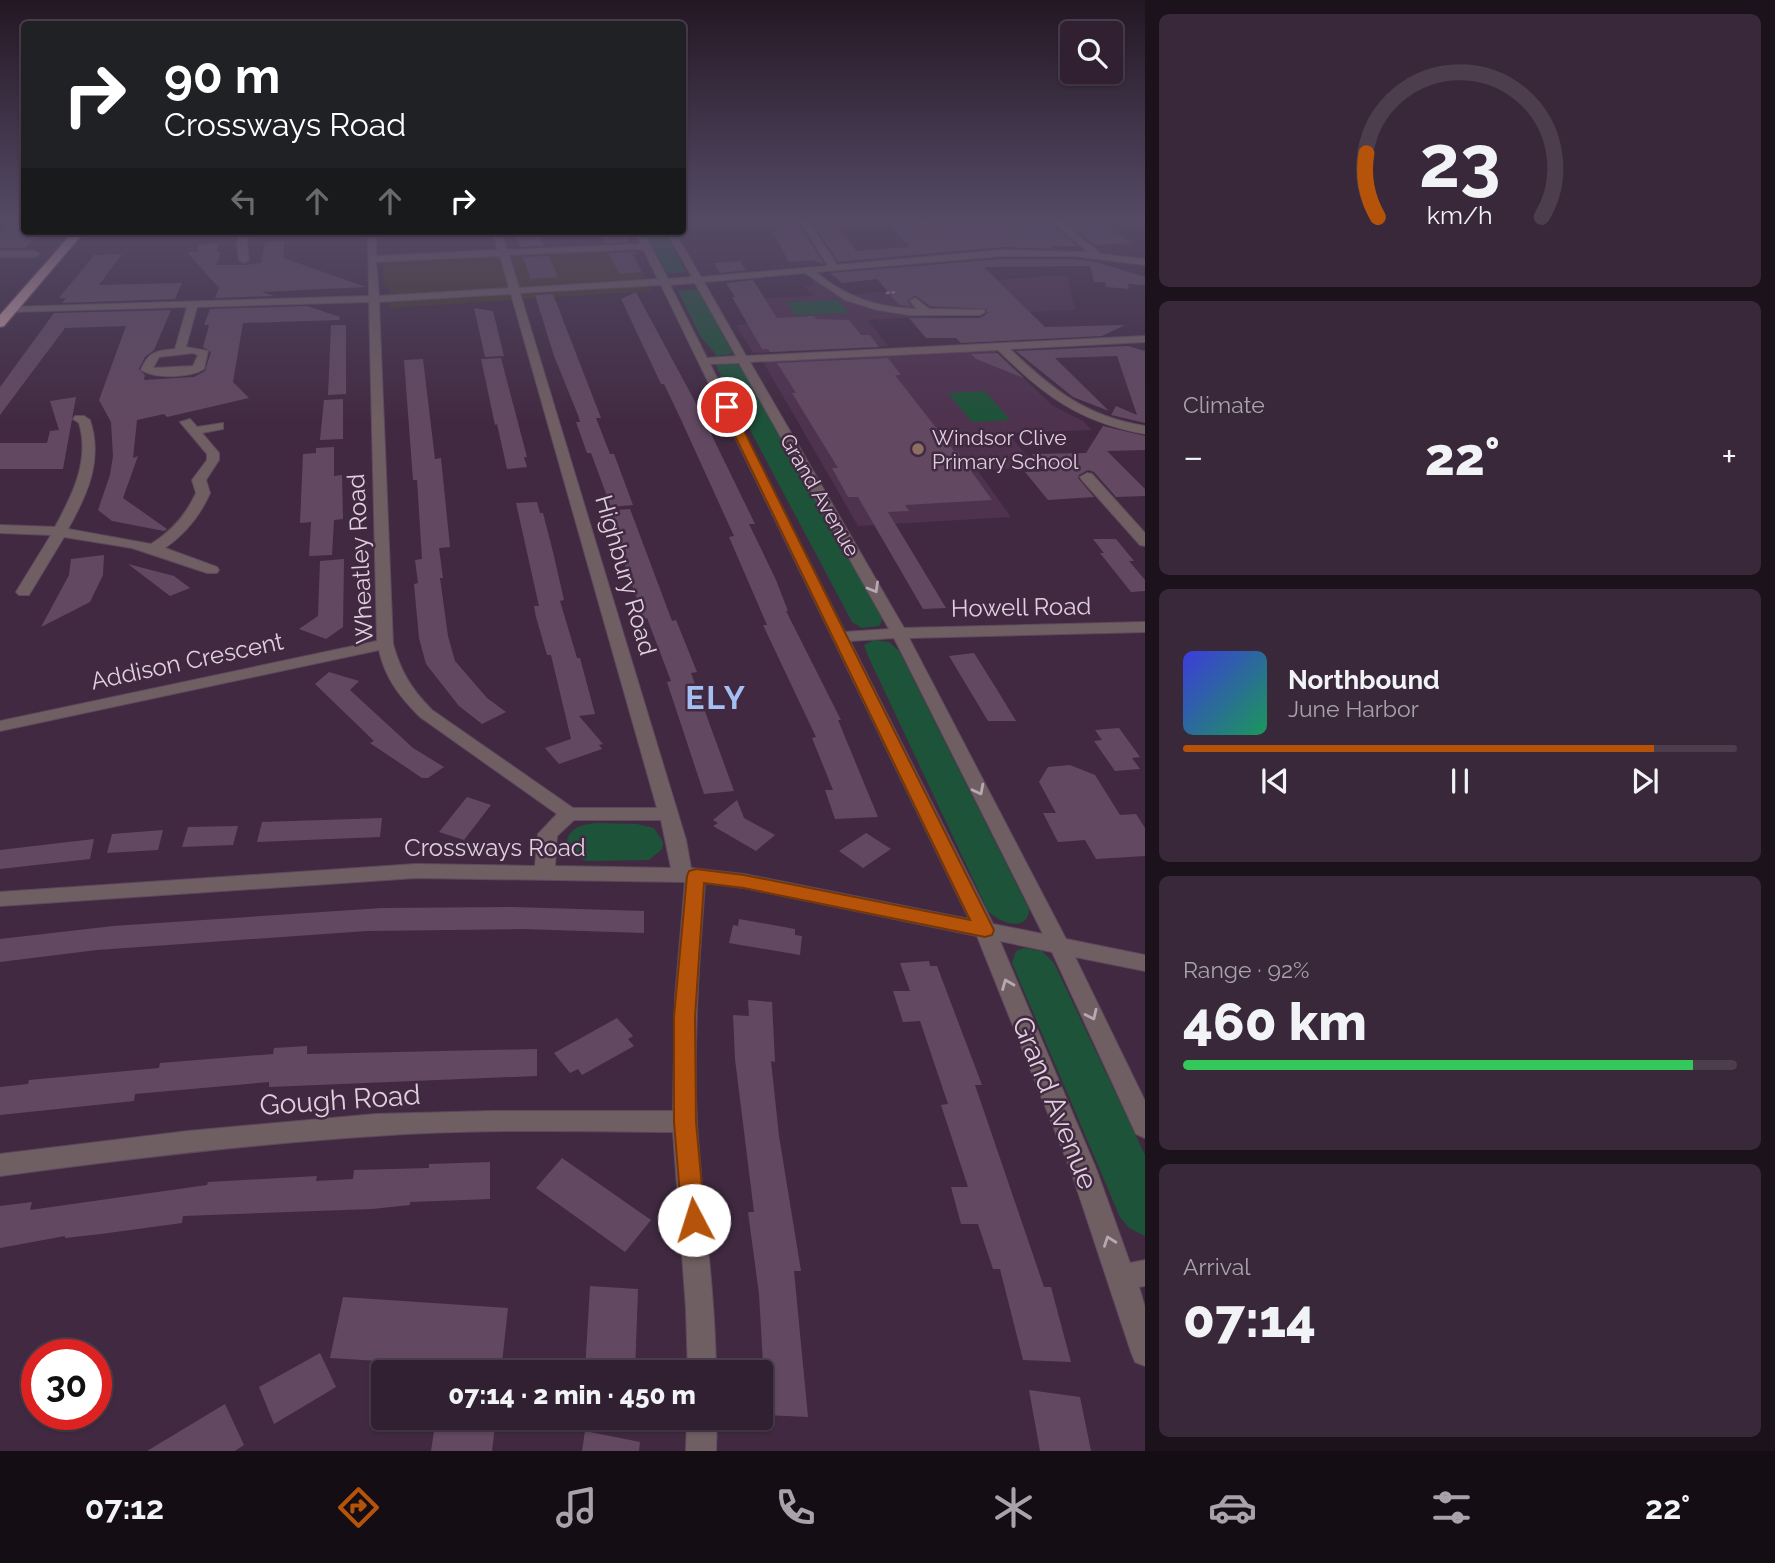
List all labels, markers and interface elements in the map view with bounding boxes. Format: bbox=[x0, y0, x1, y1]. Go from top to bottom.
map controls bbox=[1060, 21, 1123, 84]
button: search bbox=[1060, 21, 1123, 84]
text: 90 m bbox=[164, 47, 280, 104]
icon: right bbox=[49, 49, 140, 140]
text: Crossways Road bbox=[164, 106, 406, 143]
text: 23 bbox=[1419, 119, 1501, 204]
icon: left bbox=[225, 182, 263, 220]
icon: ahead bbox=[298, 182, 336, 220]
icon: ahead bbox=[371, 182, 409, 220]
icon: right bbox=[444, 182, 482, 220]
text: km/h bbox=[1427, 200, 1493, 230]
pin bbox=[697, 377, 757, 437]
icon: arrive bbox=[708, 388, 746, 426]
text: Climate bbox=[1183, 391, 1265, 418]
place label: Windsor Clive Primary School bbox=[932, 425, 1079, 474]
text: 22° bbox=[1425, 426, 1500, 487]
street label: Grand Avenue bbox=[775, 429, 865, 561]
text: − bbox=[1183, 434, 1203, 479]
text: + bbox=[1721, 434, 1737, 479]
marker: Windsor Clive Primary School bbox=[910, 441, 926, 457]
street label: Wheatley Road bbox=[341, 473, 379, 645]
street label: Highbury Road bbox=[589, 492, 663, 658]
one-way arrow bbox=[866, 581, 879, 594]
street label: Howell Road bbox=[950, 591, 1092, 623]
street label: Addison Crescent bbox=[88, 626, 286, 696]
text: Northbound bbox=[1288, 665, 1440, 695]
district label: ELY bbox=[685, 679, 747, 716]
text: June Harbor bbox=[1288, 695, 1419, 722]
icon: previous bbox=[1256, 762, 1294, 800]
icon: pause bbox=[1441, 762, 1479, 800]
icon: next bbox=[1626, 762, 1664, 800]
one-way arrow bbox=[971, 783, 984, 795]
street label: Crossways Road bbox=[404, 833, 586, 862]
text: Range · 92% bbox=[1183, 956, 1309, 983]
one-way arrow bbox=[1001, 978, 1015, 991]
text: 460 km bbox=[1183, 991, 1367, 1052]
one-way arrow bbox=[1084, 1008, 1098, 1020]
street label: Grand Avenue bbox=[1005, 1012, 1105, 1194]
street label: Gough Road bbox=[258, 1078, 422, 1122]
position arrow bbox=[657, 1183, 731, 1257]
one-way arrow bbox=[1103, 1235, 1117, 1247]
text: Arrival bbox=[1183, 1253, 1250, 1280]
text: 07:14 bbox=[1183, 1288, 1316, 1349]
speed limit sign: 30 bbox=[21, 1339, 112, 1430]
text: 07:14 · 2 min · 450 m bbox=[448, 1380, 696, 1410]
icon: directions bbox=[334, 1483, 383, 1532]
icon: music bbox=[552, 1483, 601, 1532]
icon: phone bbox=[771, 1483, 820, 1532]
icon: climate bbox=[989, 1483, 1038, 1532]
icon: car bbox=[1208, 1483, 1257, 1532]
icon: filters bbox=[1427, 1483, 1476, 1532]
text: 07:12 bbox=[85, 1489, 164, 1526]
text: 22° bbox=[1645, 1489, 1690, 1526]

